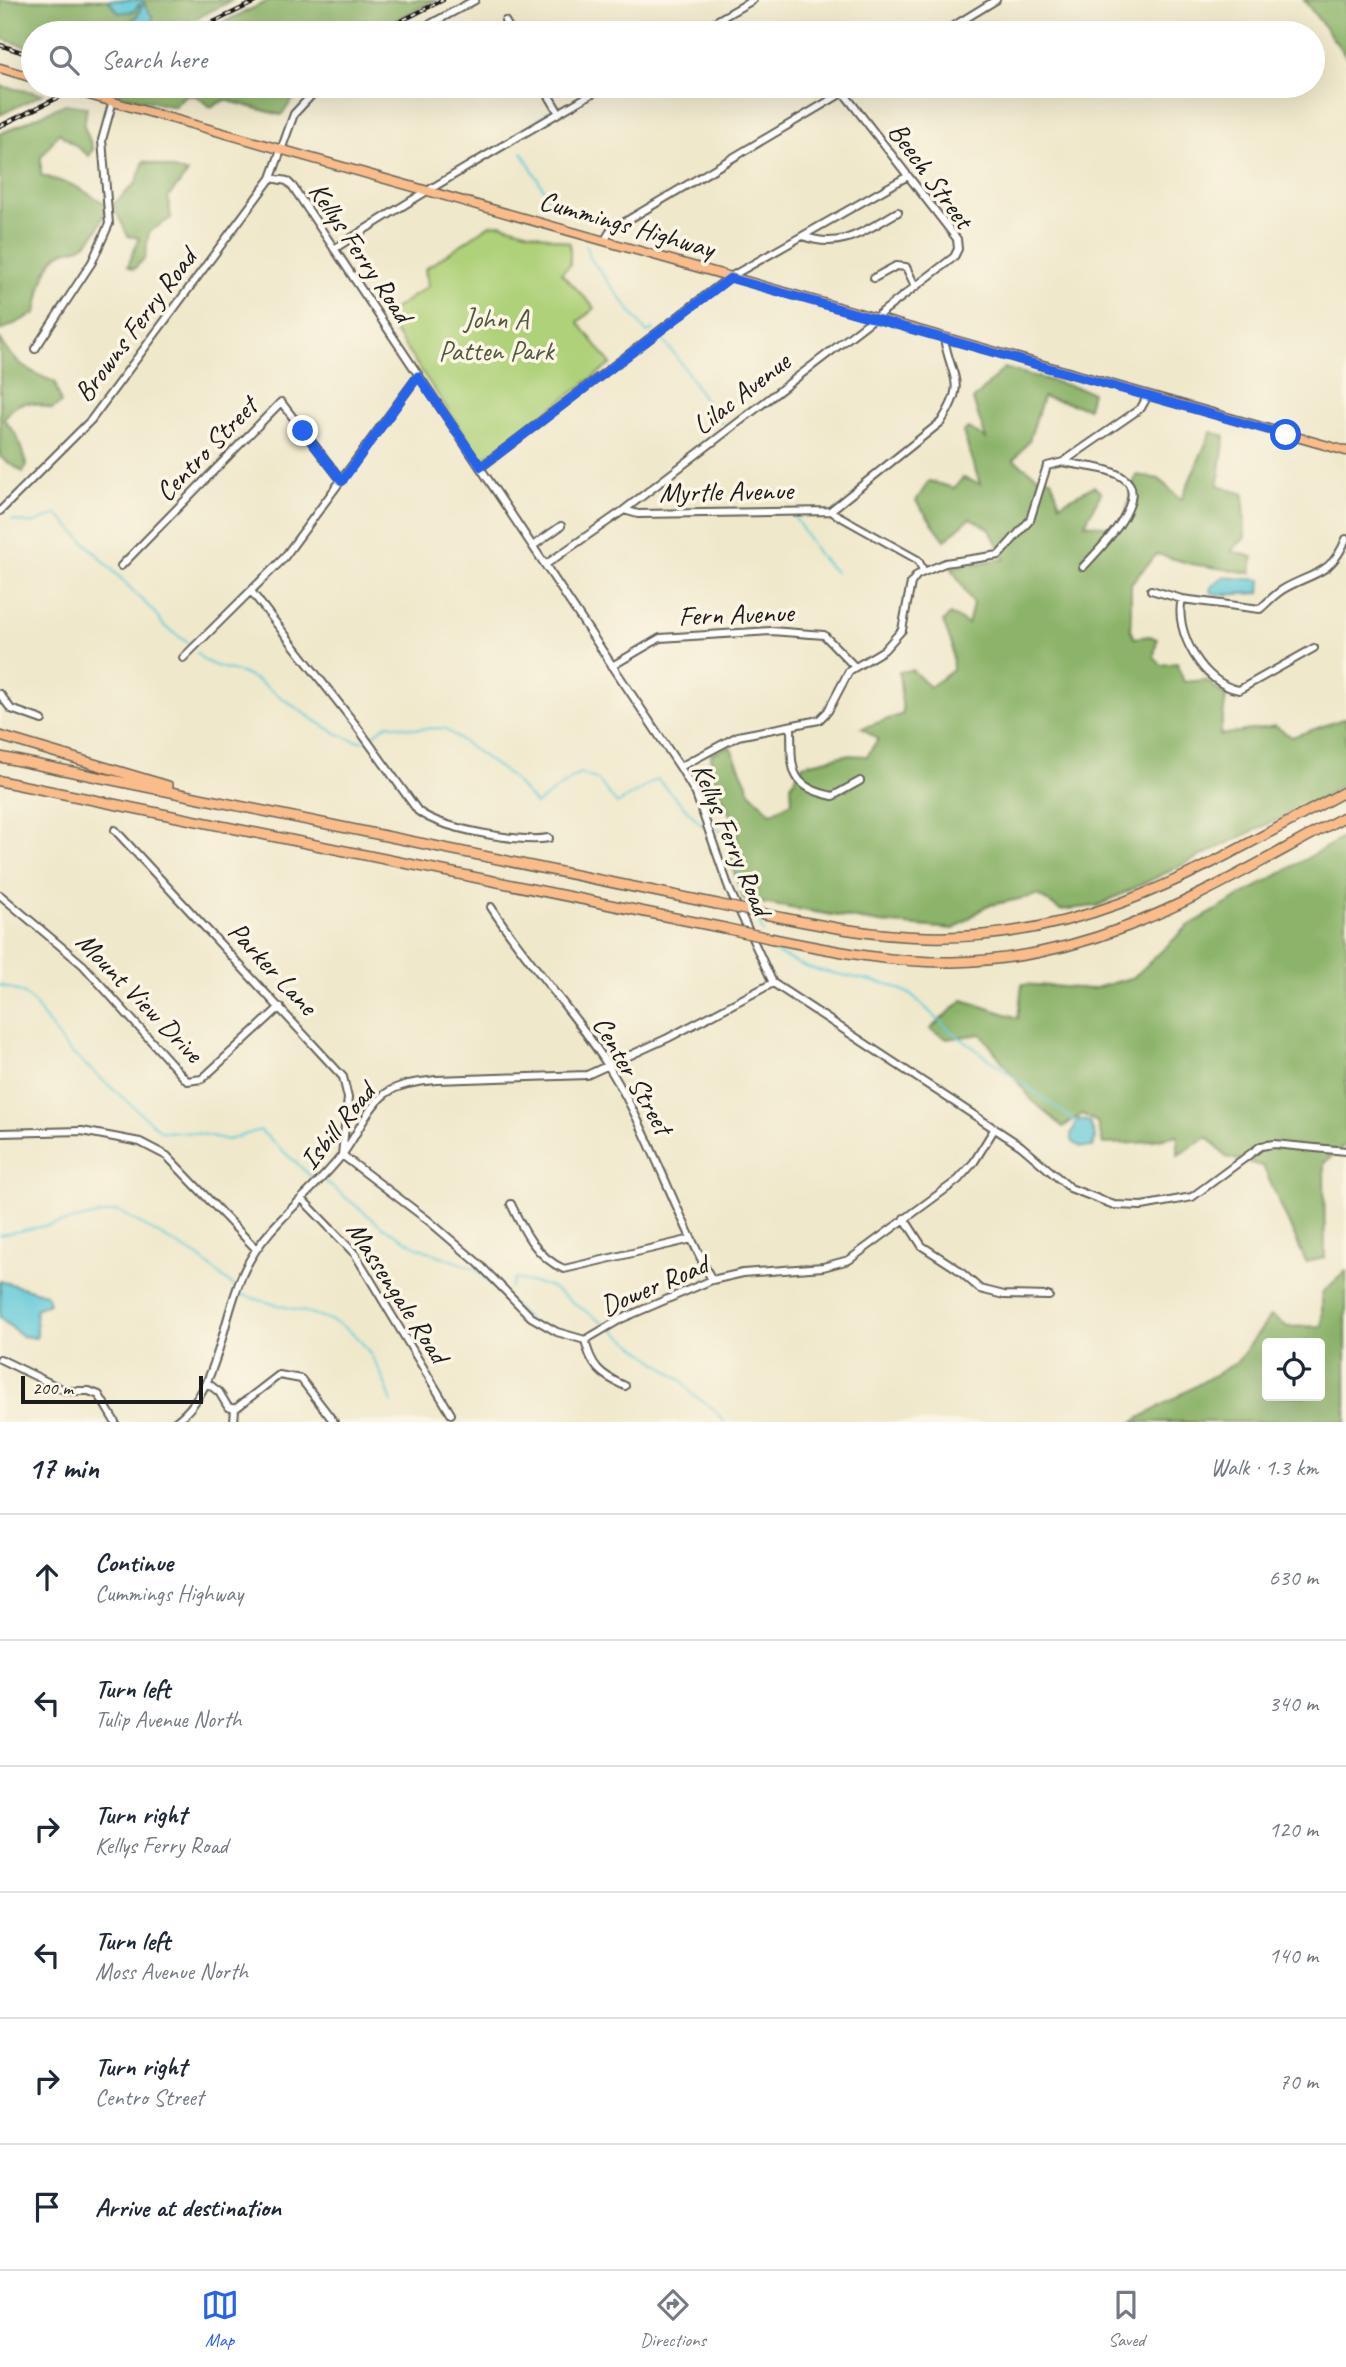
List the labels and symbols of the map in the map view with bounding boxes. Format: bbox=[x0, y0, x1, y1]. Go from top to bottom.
street label: Beech Street bbox=[881, 115, 983, 237]
street label: Kellys Ferry Road bbox=[301, 175, 423, 332]
street label: Cummings Highway bbox=[535, 182, 721, 266]
street label: Browns Ferry Road bbox=[66, 238, 206, 409]
park label: John A Patten Park bbox=[439, 301, 555, 368]
street label: Lilac Avenue bbox=[685, 343, 798, 442]
street label: Centro Street bbox=[148, 387, 267, 509]
route end bbox=[287, 415, 318, 446]
route start bbox=[1270, 419, 1301, 450]
street label: Myrtle Avenue bbox=[659, 472, 795, 510]
street label: Fern Avenue bbox=[678, 594, 796, 634]
street label: Kellys Ferry Road bbox=[684, 758, 781, 924]
street label: Parker Lane bbox=[221, 914, 326, 1024]
street label: Mount View Drive bbox=[69, 924, 212, 1071]
street label: Center Street bbox=[585, 1009, 683, 1144]
street label: Isbill Road bbox=[292, 1073, 385, 1176]
street label: Massengale Road bbox=[339, 1214, 459, 1373]
street label: Dower Road bbox=[595, 1245, 717, 1323]
scale bar bbox=[21, 1373, 203, 1405]

